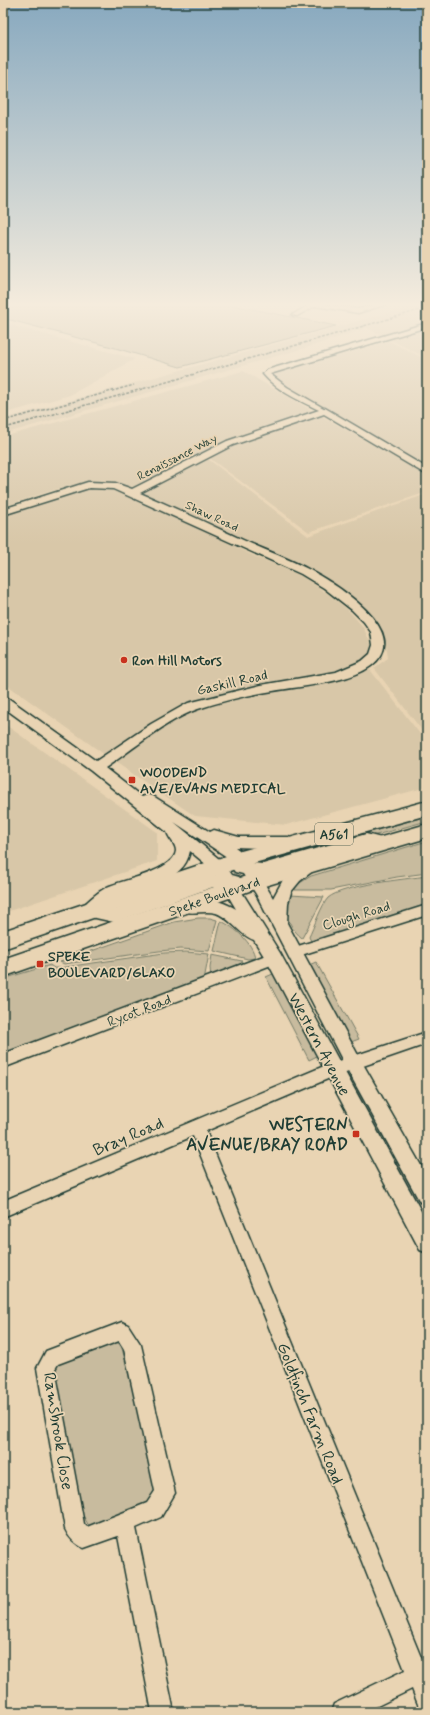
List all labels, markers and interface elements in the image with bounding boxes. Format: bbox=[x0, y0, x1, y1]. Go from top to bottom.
street label: Renaissance Way bbox=[135, 431, 220, 485]
street label: Shaw Road bbox=[182, 498, 241, 536]
place label: Ron Hill Motors bbox=[132, 652, 222, 670]
marker: Ron Hill Motors bbox=[119, 655, 129, 665]
street label: Gaskill Road bbox=[195, 666, 269, 700]
place label: WOODEND AVE/EVANS MEDICAL bbox=[139, 764, 286, 798]
marker: WOODEND AVE/EVANS MEDICAL bbox=[127, 775, 137, 785]
road number: A561 bbox=[315, 823, 353, 845]
street label: Speke Boulevard bbox=[166, 873, 262, 921]
street label: Clough Road bbox=[320, 897, 393, 936]
place label: SPEKE BOULEVARD/GLAXO bbox=[48, 948, 175, 982]
marker: SPEKE BOULEVARD/GLAXO bbox=[35, 959, 45, 969]
street label: Western Avenue bbox=[283, 989, 356, 1100]
street label: Rycot Road bbox=[105, 991, 174, 1031]
street label: Bray Road bbox=[90, 1112, 167, 1162]
place label: WESTERN AVENUE/BRAY ROAD bbox=[186, 1114, 348, 1156]
marker: WESTERN AVENUE/BRAY ROAD bbox=[351, 1129, 361, 1139]
street label: Goldfinch Farm Road bbox=[272, 1339, 349, 1487]
street label: Ramsbrook Close bbox=[38, 1371, 78, 1492]

